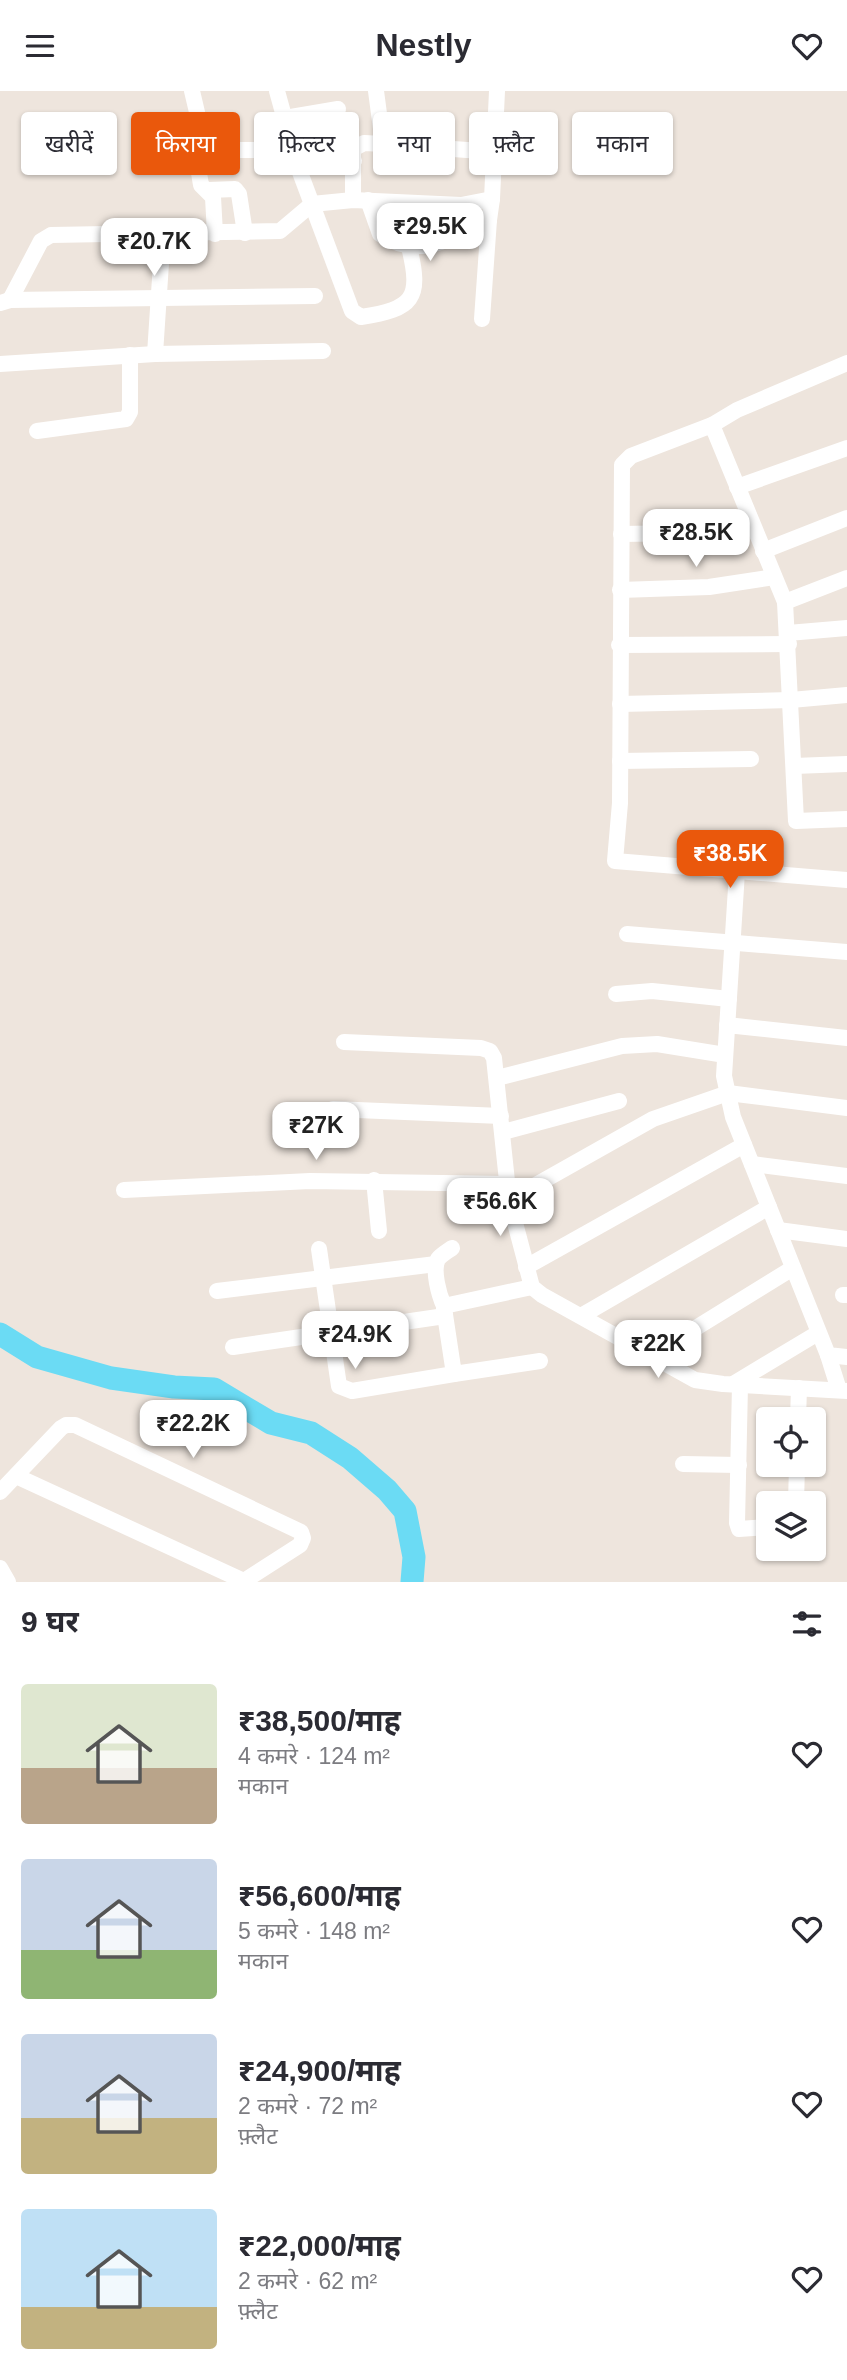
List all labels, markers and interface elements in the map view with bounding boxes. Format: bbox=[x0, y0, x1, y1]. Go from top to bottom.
icon: menu bbox=[21, 27, 59, 65]
text: Nestly bbox=[375, 27, 472, 63]
icon: heart bbox=[788, 27, 826, 65]
chip: खरीदें bbox=[21, 112, 117, 175]
chip: किराया bbox=[131, 112, 240, 175]
chip: फ़िल्टर bbox=[254, 112, 359, 175]
chip: नया bbox=[373, 112, 455, 175]
chip: फ़्लैट bbox=[469, 112, 558, 175]
chip: मकान bbox=[572, 112, 673, 175]
pin: ₹29.5K bbox=[373, 204, 487, 263]
text: ₹29.5K bbox=[393, 213, 467, 239]
pin: ₹20.7K bbox=[97, 219, 211, 278]
text: ₹20.7K bbox=[117, 228, 191, 254]
pin: ₹28.5K bbox=[639, 510, 753, 569]
text: ₹28.5K bbox=[659, 519, 733, 545]
pin: ₹38.5K bbox=[673, 831, 787, 890]
text: ₹38.5K bbox=[693, 840, 767, 866]
pin: ₹27K bbox=[275, 1103, 357, 1162]
text: ₹27K bbox=[288, 1112, 344, 1138]
pin: ₹56.6K bbox=[443, 1179, 557, 1238]
text: ₹56.6K bbox=[463, 1188, 537, 1214]
pin: ₹24.9K bbox=[298, 1311, 412, 1371]
text: ₹24.9K bbox=[318, 1321, 392, 1347]
pin: ₹22K bbox=[617, 1321, 699, 1380]
text: ₹22K bbox=[630, 1330, 686, 1356]
pin: ₹22.2K bbox=[136, 1401, 250, 1460]
map controls bbox=[756, 1407, 826, 1561]
button: locate bbox=[756, 1407, 826, 1477]
text: ₹22.2K bbox=[156, 1410, 230, 1436]
button: layers bbox=[756, 1491, 826, 1561]
text: 9 घर bbox=[21, 1605, 79, 1638]
icon: filters bbox=[788, 1605, 826, 1643]
text: ₹38,500/माह bbox=[238, 1704, 401, 1737]
icon: home bbox=[77, 1712, 161, 1796]
icon: heart bbox=[788, 1735, 826, 1773]
text: 4 कमरे · 124 m² bbox=[238, 1743, 390, 1769]
text: मकान bbox=[238, 1773, 288, 1799]
text: ₹56,600/माह bbox=[238, 1879, 401, 1912]
icon: home bbox=[77, 1887, 161, 1971]
icon: heart bbox=[788, 1910, 826, 1948]
text: 5 कमरे · 148 m² bbox=[238, 1918, 390, 1944]
text: मकान bbox=[238, 1948, 288, 1974]
text: ₹24,900/माह bbox=[238, 2054, 401, 2087]
icon: home bbox=[77, 2062, 161, 2146]
icon: heart bbox=[788, 2085, 826, 2123]
text: 2 कमरे · 72 m² bbox=[238, 2093, 377, 2119]
text: फ़्लैट bbox=[238, 2123, 278, 2149]
text: ₹22,000/माह bbox=[238, 2229, 401, 2262]
icon: home bbox=[77, 2237, 161, 2321]
icon: heart bbox=[788, 2260, 826, 2298]
text: 2 कमरे · 62 m² bbox=[238, 2268, 377, 2294]
text: फ़्लैट bbox=[238, 2298, 278, 2324]

